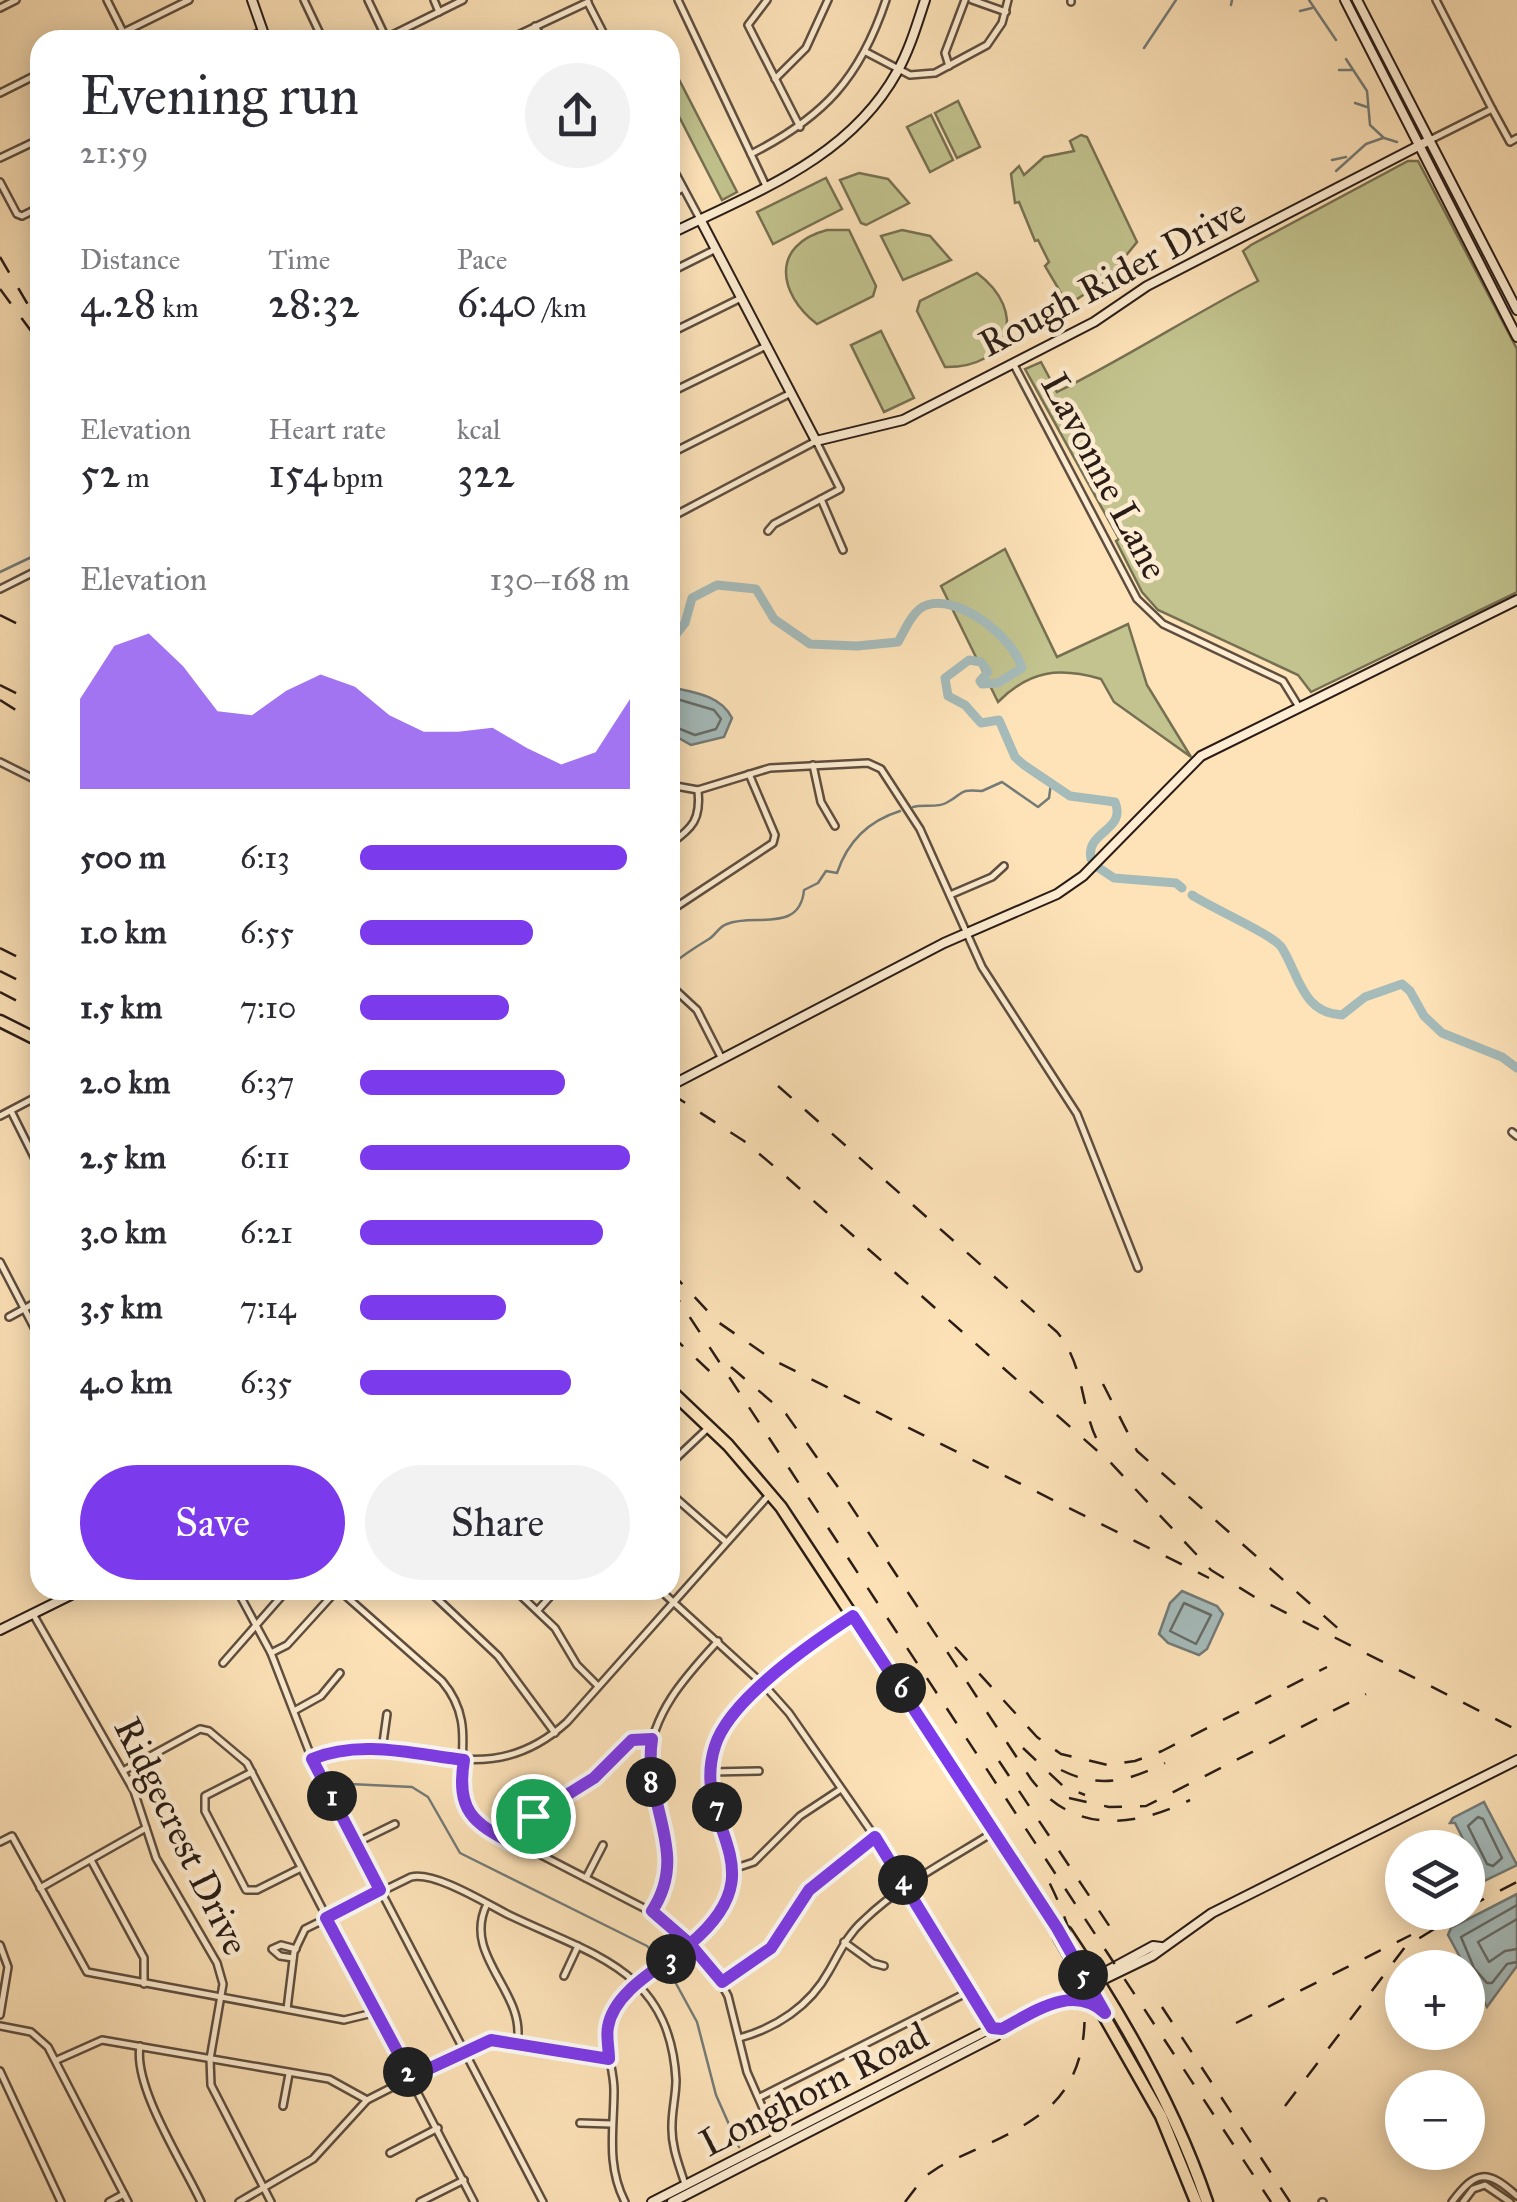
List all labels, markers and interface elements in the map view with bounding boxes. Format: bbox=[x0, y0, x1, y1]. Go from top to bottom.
text: Evening run bbox=[80, 62, 359, 129]
button: share bbox=[525, 63, 630, 168]
text: 21:59 bbox=[80, 133, 149, 172]
street label: Rough Rider Drive bbox=[971, 187, 1253, 367]
text: Distance bbox=[80, 242, 180, 277]
text: Time bbox=[268, 242, 330, 277]
text: Pace bbox=[457, 242, 507, 277]
text: 4.28 bbox=[80, 277, 156, 329]
text: 28:32 bbox=[268, 277, 359, 329]
text: 6:40 bbox=[457, 277, 537, 329]
text: km bbox=[156, 290, 199, 325]
text: /km bbox=[537, 290, 587, 325]
street label: Lavonne Lane bbox=[1031, 365, 1179, 587]
text: Elevation bbox=[80, 412, 191, 447]
text: Heart rate bbox=[268, 412, 386, 447]
text: kcal bbox=[457, 412, 501, 447]
text: 52 bbox=[80, 447, 120, 499]
text: 154 bbox=[268, 447, 326, 499]
text: 322 bbox=[457, 447, 515, 499]
text: m bbox=[120, 460, 150, 495]
text: bpm bbox=[326, 460, 384, 495]
text: Elevation bbox=[80, 560, 207, 599]
text: 130–168 m bbox=[489, 560, 630, 599]
text: 500 m bbox=[80, 838, 166, 877]
text: 6:13 bbox=[240, 838, 290, 877]
text: 1.0 km bbox=[80, 913, 167, 952]
text: 6:55 bbox=[240, 913, 294, 952]
text: 1.5 km bbox=[80, 988, 162, 1027]
text: 7:10 bbox=[240, 988, 296, 1027]
text: 2.0 km bbox=[80, 1063, 170, 1102]
text: 6:37 bbox=[240, 1063, 294, 1102]
text: 2.5 km bbox=[80, 1138, 166, 1177]
text: 6:11 bbox=[240, 1138, 290, 1177]
text: 3.0 km bbox=[80, 1213, 167, 1252]
text: 6:21 bbox=[240, 1213, 293, 1252]
text: 3.5 km bbox=[80, 1288, 163, 1327]
text: 7:14 bbox=[240, 1288, 296, 1327]
text: 4.0 km bbox=[80, 1363, 172, 1402]
text: 6:35 bbox=[240, 1363, 292, 1402]
button: Save bbox=[80, 1465, 345, 1580]
button: Share bbox=[365, 1465, 630, 1580]
pin: 6 bbox=[876, 1663, 926, 1713]
text: 6 bbox=[894, 1670, 908, 1705]
street label: Ridgecrest Drive bbox=[105, 1710, 259, 1962]
pin: 8 bbox=[626, 1757, 676, 1807]
text: 8 bbox=[644, 1764, 658, 1799]
pin: 1 bbox=[307, 1771, 357, 1821]
pin bbox=[491, 1774, 576, 1859]
text: 1 bbox=[326, 1778, 338, 1813]
pin: 7 bbox=[692, 1782, 742, 1832]
icon: arrive bbox=[506, 1789, 561, 1844]
text: 7 bbox=[710, 1789, 724, 1824]
map controls bbox=[1385, 1830, 1485, 2170]
button: layers bbox=[1385, 1830, 1485, 1930]
pin: 4 bbox=[878, 1855, 928, 1905]
text: 4 bbox=[895, 1862, 911, 1897]
pin: 3 bbox=[646, 1934, 696, 1984]
text: 3 bbox=[665, 1941, 677, 1976]
pin: 5 bbox=[1058, 1950, 1108, 2000]
button: + bbox=[1385, 1950, 1485, 2050]
text: 5 bbox=[1076, 1957, 1090, 1992]
street label: Longhorn Road bbox=[692, 2012, 936, 2166]
pin: 2 bbox=[383, 2047, 433, 2097]
text: 2 bbox=[401, 2054, 415, 2089]
button: − bbox=[1385, 2070, 1485, 2170]

